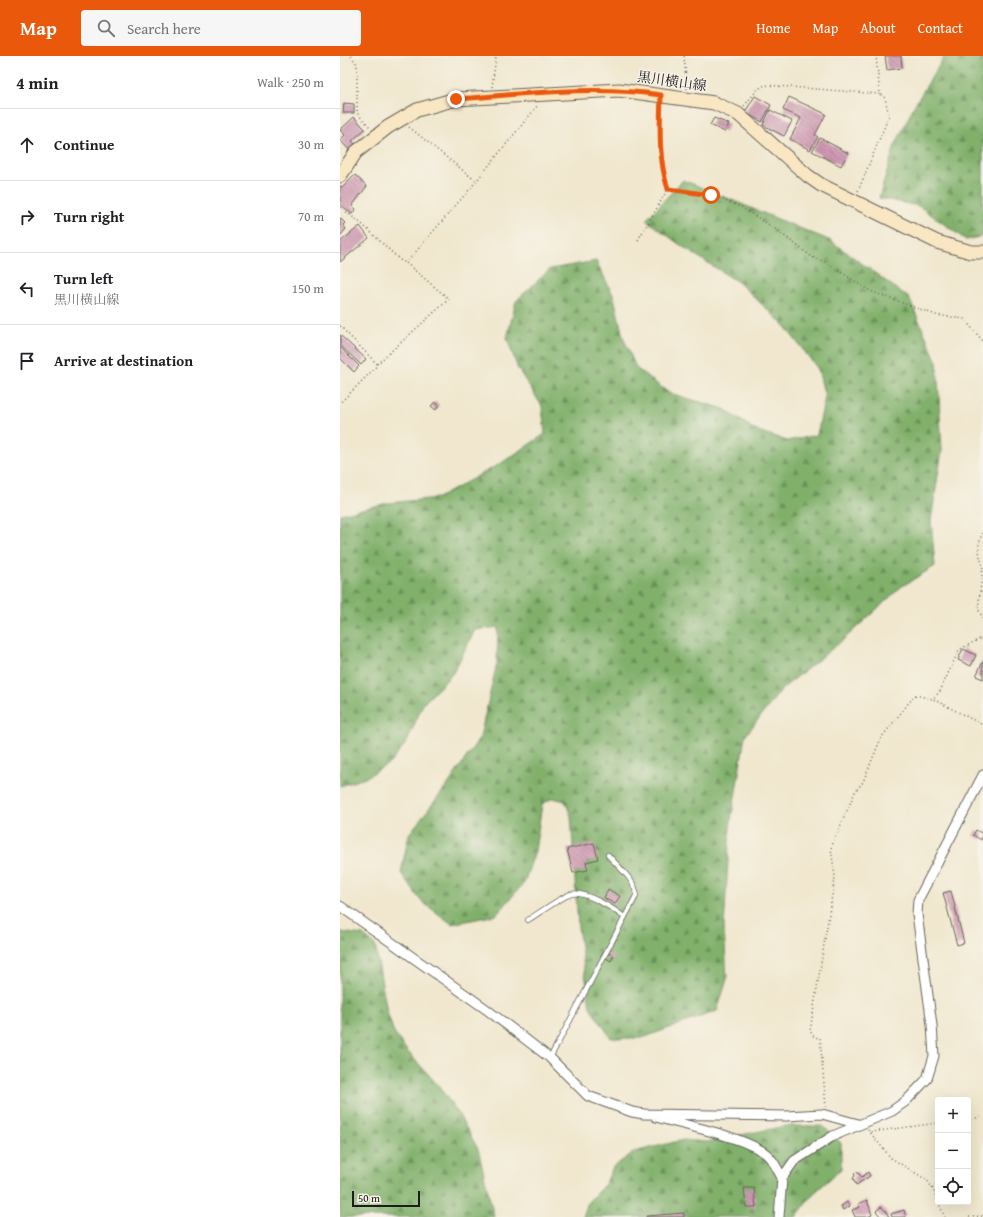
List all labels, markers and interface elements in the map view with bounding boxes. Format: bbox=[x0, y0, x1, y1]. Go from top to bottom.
search box bbox=[81, 10, 361, 46]
text: Map bbox=[20, 14, 57, 42]
icon: search bbox=[95, 17, 117, 39]
text: Search here bbox=[127, 18, 201, 39]
text: Home bbox=[756, 18, 791, 38]
text: Map bbox=[813, 18, 838, 38]
text: About bbox=[860, 18, 896, 38]
text: Contact bbox=[918, 18, 963, 38]
street label: 黒川横山線 bbox=[636, 66, 708, 96]
text: 4 min bbox=[16, 70, 58, 95]
text: Walk · 250 m bbox=[257, 73, 324, 92]
route end bbox=[447, 90, 465, 108]
icon: ahead bbox=[16, 134, 38, 156]
text: Continue bbox=[54, 134, 115, 155]
text: 30 m bbox=[298, 135, 324, 154]
route start bbox=[702, 186, 720, 204]
icon: right bbox=[16, 206, 38, 228]
text: Turn right bbox=[54, 206, 125, 227]
text: 70 m bbox=[298, 207, 324, 226]
text: Turn left bbox=[54, 268, 113, 289]
icon: left bbox=[16, 278, 38, 300]
text: 150 m bbox=[292, 279, 324, 298]
text: 黒川横山線 bbox=[54, 290, 119, 309]
icon: arrive bbox=[16, 350, 38, 372]
text: Arrive at destination bbox=[54, 350, 193, 371]
map controls bbox=[935, 1097, 971, 1205]
button: + bbox=[935, 1097, 971, 1133]
button: − bbox=[935, 1133, 971, 1169]
button: locate bbox=[935, 1169, 971, 1205]
scale bar bbox=[352, 1189, 420, 1208]
text: 50 m bbox=[358, 1190, 380, 1206]

